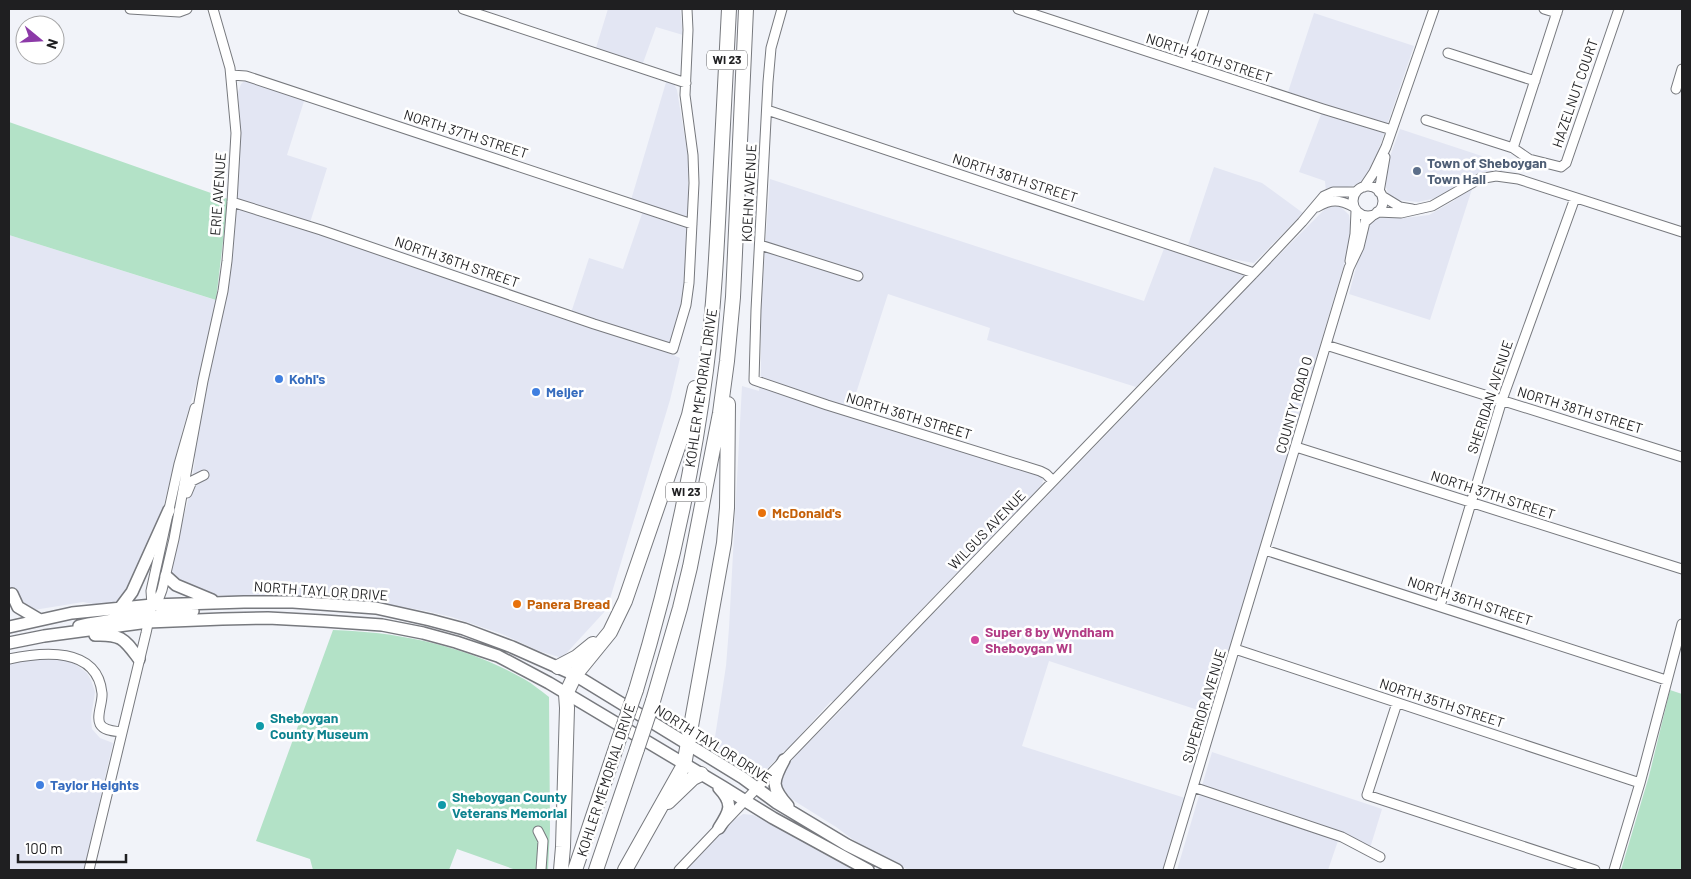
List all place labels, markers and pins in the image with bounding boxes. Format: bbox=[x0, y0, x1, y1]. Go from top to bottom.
place label: Town of Sheboygan Town Hall bbox=[1427, 154, 1547, 187]
marker: Town of Sheboygan Town Hall bbox=[1411, 165, 1423, 177]
place label: Kohl's bbox=[289, 370, 325, 387]
marker: Kohl's bbox=[273, 373, 285, 385]
place label: Meijer bbox=[546, 383, 584, 400]
marker: Meijer bbox=[530, 386, 542, 398]
place label: McDonald's bbox=[772, 504, 841, 521]
marker: McDonald's bbox=[756, 507, 768, 519]
place label: Panera Bread bbox=[527, 595, 610, 612]
marker: Panera Bread bbox=[511, 598, 523, 610]
place label: Super 8 by Wyndham Sheboygan WI bbox=[985, 623, 1114, 656]
marker: Super 8 by Wyndham Sheboygan WI bbox=[969, 634, 981, 646]
place label: Sheboygan County Museum bbox=[270, 709, 369, 742]
marker: Sheboygan County Museum bbox=[254, 720, 266, 732]
place label: Taylor Heights bbox=[50, 776, 139, 793]
marker: Taylor Heights bbox=[34, 779, 46, 791]
place label: Sheboygan County Veterans Memorial bbox=[452, 788, 567, 821]
marker: Sheboygan County Veterans Memorial bbox=[436, 799, 448, 811]

